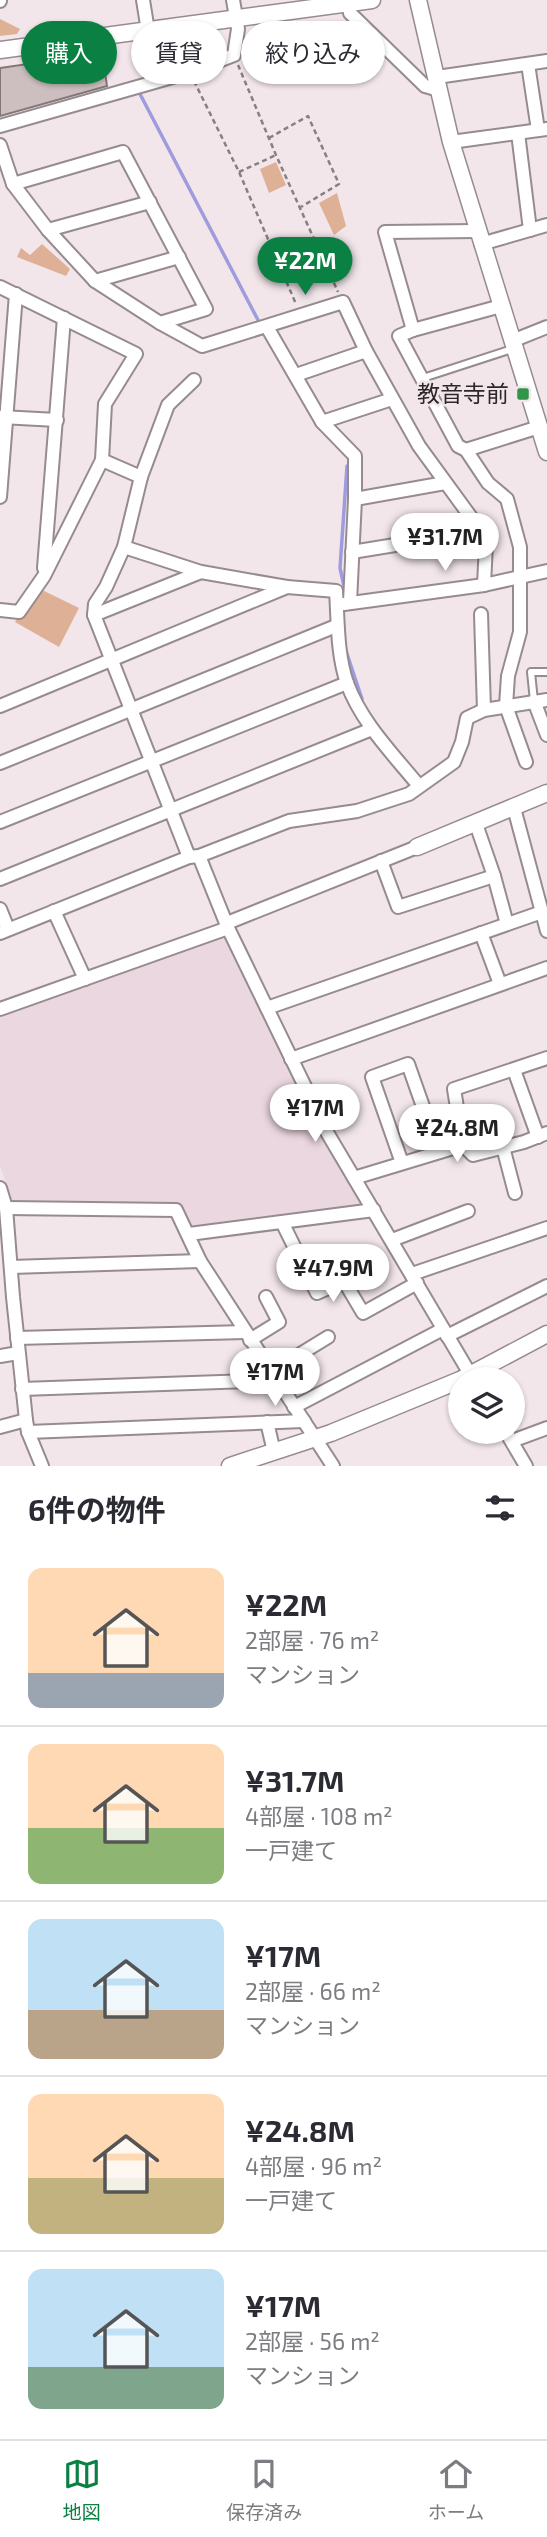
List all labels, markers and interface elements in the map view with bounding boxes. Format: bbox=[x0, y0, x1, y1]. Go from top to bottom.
chip: 購入 bbox=[21, 21, 117, 84]
chip: 賃貸 bbox=[131, 21, 227, 84]
chip: 絞り込み bbox=[241, 21, 385, 84]
pin: ¥22M bbox=[264, 238, 346, 297]
text: ¥22M bbox=[273, 246, 337, 274]
place label: 教音寺前 bbox=[417, 379, 509, 407]
marker: 教音寺前 bbox=[515, 386, 531, 402]
pin: ¥31.7M bbox=[388, 514, 502, 573]
text: ¥31.7M bbox=[407, 522, 483, 550]
pin: ¥17M bbox=[274, 1084, 356, 1144]
text: ¥17M bbox=[286, 1093, 344, 1121]
pin: ¥24.8M bbox=[400, 1104, 514, 1164]
text: ¥24.8M bbox=[415, 1113, 499, 1141]
pin: ¥47.9M bbox=[276, 1244, 390, 1304]
text: ¥47.9M bbox=[292, 1253, 374, 1281]
pin: ¥17M bbox=[234, 1348, 316, 1408]
text: ¥17M bbox=[246, 1357, 304, 1385]
map controls bbox=[448, 1367, 525, 1444]
button: layers bbox=[448, 1367, 525, 1444]
icon: filters bbox=[481, 1489, 519, 1527]
text: 6件の物件 bbox=[28, 1491, 166, 1527]
text: ¥22M bbox=[245, 1586, 327, 1622]
icon: home bbox=[84, 1596, 168, 1680]
text: 2部屋 · 76 m² bbox=[245, 1626, 379, 1654]
text: マンション bbox=[245, 1660, 360, 1688]
text: ¥31.7M bbox=[245, 1762, 345, 1798]
icon: home bbox=[84, 1772, 168, 1856]
text: 4部屋 · 108 m² bbox=[245, 1802, 393, 1830]
text: 一戸建て bbox=[245, 1836, 337, 1864]
text: ¥17M bbox=[245, 1937, 321, 1973]
icon: home bbox=[84, 1947, 168, 2031]
text: 2部屋 · 66 m² bbox=[245, 1977, 381, 2005]
text: マンション bbox=[245, 2011, 360, 2039]
text: ¥24.8M bbox=[245, 2112, 355, 2148]
icon: home bbox=[84, 2122, 168, 2206]
text: 4部屋 · 96 m² bbox=[245, 2152, 382, 2180]
text: 一戸建て bbox=[245, 2186, 337, 2214]
text: ¥17M bbox=[245, 2287, 321, 2323]
icon: home bbox=[84, 2297, 168, 2381]
text: 2部屋 · 56 m² bbox=[245, 2327, 380, 2355]
text: マンション bbox=[245, 2361, 360, 2389]
tab: 地図 bbox=[63, 2455, 101, 2524]
tab: 保存済み bbox=[226, 2455, 302, 2524]
tab: ホーム bbox=[428, 2455, 484, 2524]

